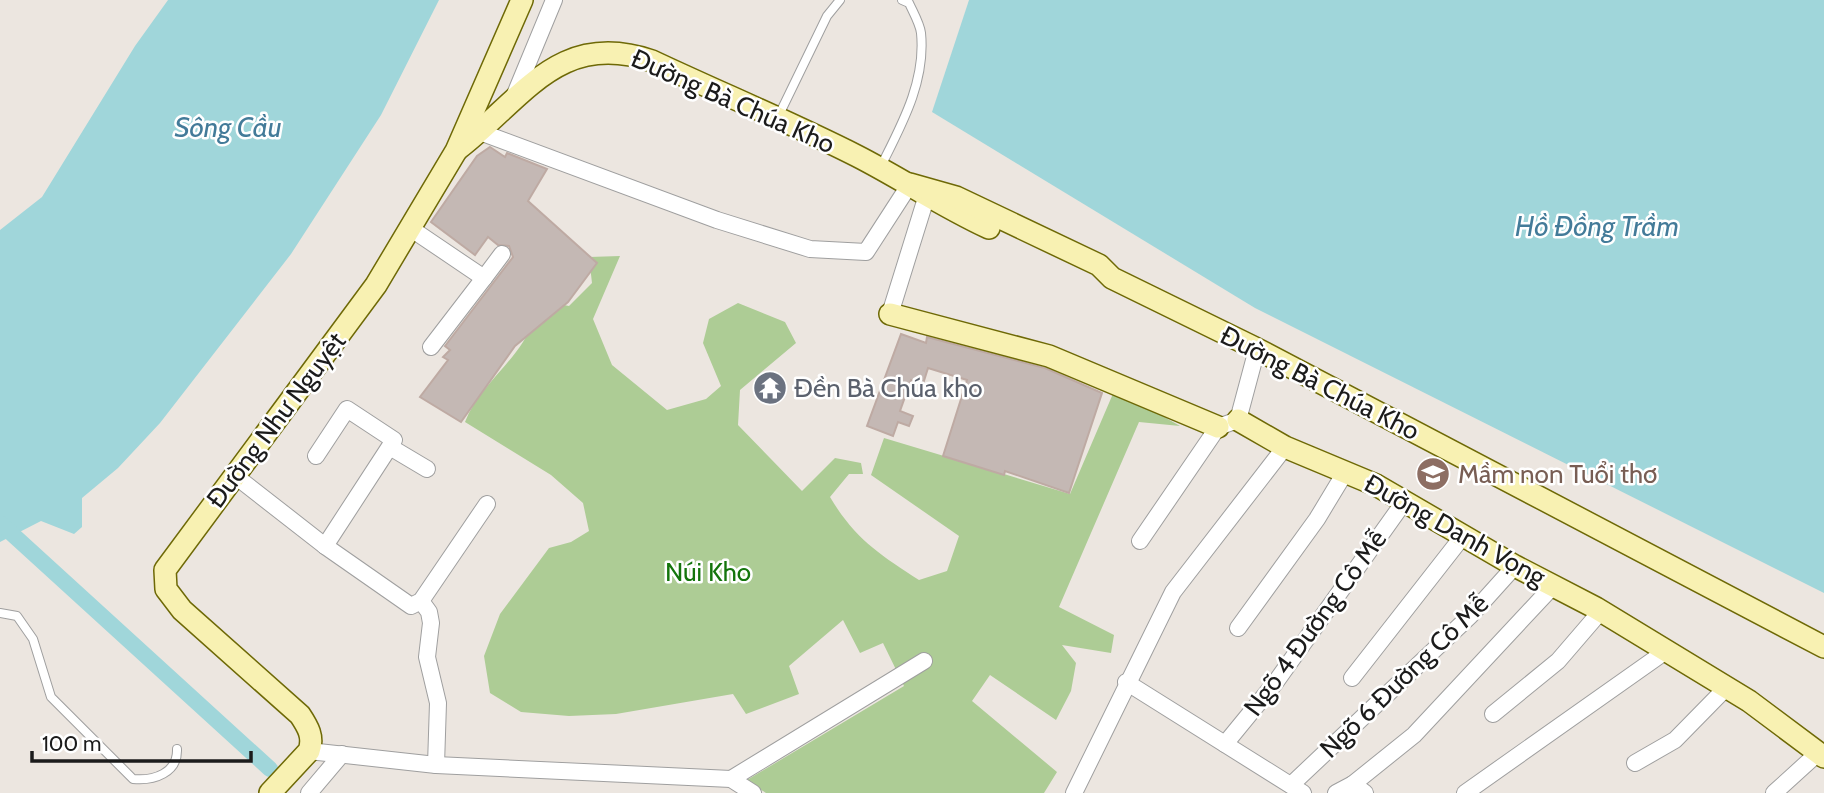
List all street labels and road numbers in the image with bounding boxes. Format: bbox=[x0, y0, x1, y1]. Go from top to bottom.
street label: Đường Bà Chúa Kho bbox=[626, 42, 840, 160]
street label: Đường Bà Chúa Kho bbox=[1215, 319, 1425, 447]
street label: Đường Như Nguyệt bbox=[200, 326, 352, 514]
street label: Đường Danh Vọng bbox=[1359, 467, 1552, 593]
street label: Ngõ 4 Đường Cô Mễ bbox=[1237, 524, 1393, 722]
street label: Ngõ 6 Đường Cô Mễ bbox=[1313, 587, 1495, 765]

